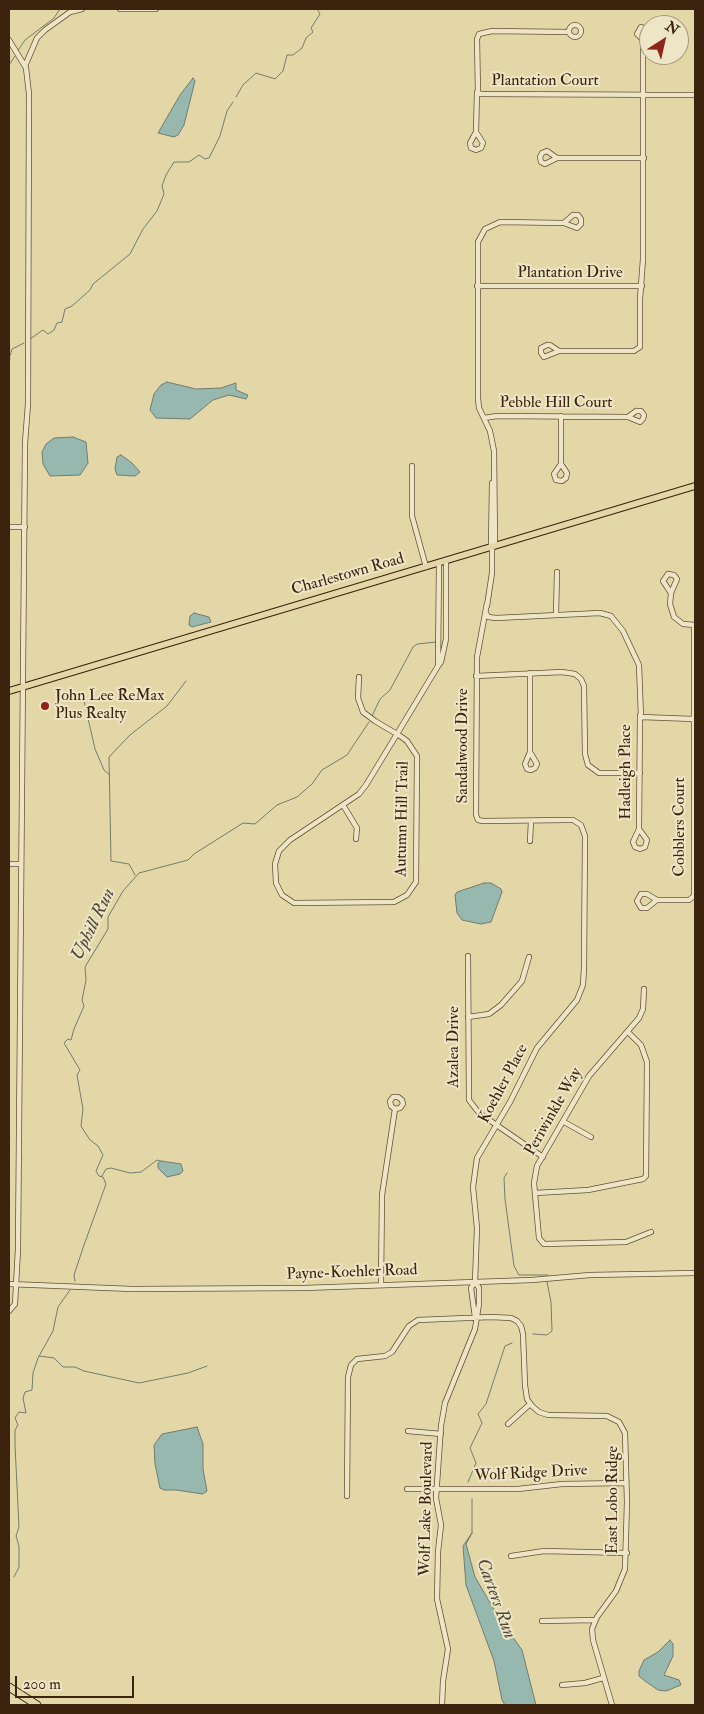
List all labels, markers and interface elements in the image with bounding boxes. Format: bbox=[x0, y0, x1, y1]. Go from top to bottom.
north arrow bbox=[639, 15, 689, 65]
text: N bbox=[662, 18, 682, 39]
street label: Plantation Court bbox=[491, 72, 599, 92]
street label: Plantation Drive bbox=[517, 264, 623, 284]
street label: Pebble Hill Court bbox=[499, 394, 613, 414]
street label: Charlestown Road bbox=[289, 550, 407, 600]
place label: John Lee ReMax Plus Realty bbox=[55, 687, 164, 725]
street label: Sandalwood Drive bbox=[454, 688, 474, 804]
marker: John Lee ReMax Plus Realty bbox=[39, 700, 51, 712]
street label: Hadleigh Place bbox=[617, 724, 637, 820]
street label: Autumn Hill Trail bbox=[392, 761, 414, 877]
street label: Cobblers Court bbox=[671, 777, 691, 877]
water label: Uphill Run bbox=[67, 886, 121, 964]
street label: Azalea Drive bbox=[445, 1006, 465, 1088]
street label: Koehler Place bbox=[475, 1041, 533, 1127]
street label: Periwinkle Way bbox=[521, 1065, 587, 1159]
street label: Payne-Koehler Road bbox=[286, 1261, 418, 1285]
street label: Wolf Lake Boulevard bbox=[416, 1441, 438, 1577]
street label: East Lobo Ridge bbox=[604, 1446, 624, 1554]
street label: Wolf Ridge Drive bbox=[474, 1461, 588, 1487]
water label: Carters Run bbox=[471, 1556, 519, 1642]
scale bar bbox=[18, 1666, 136, 1698]
text: 200 m bbox=[23, 1675, 61, 1694]

